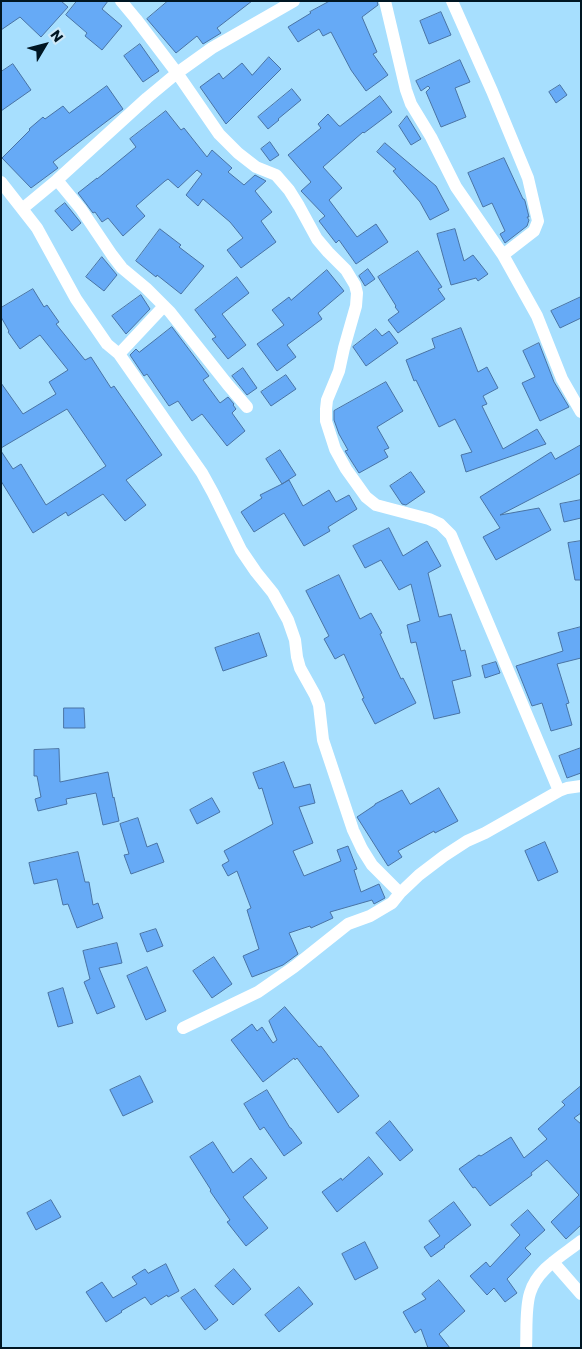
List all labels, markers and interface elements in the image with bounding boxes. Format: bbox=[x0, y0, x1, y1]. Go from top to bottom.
north arrow bbox=[20, 20, 70, 70]
text: N bbox=[46, 26, 68, 46]

